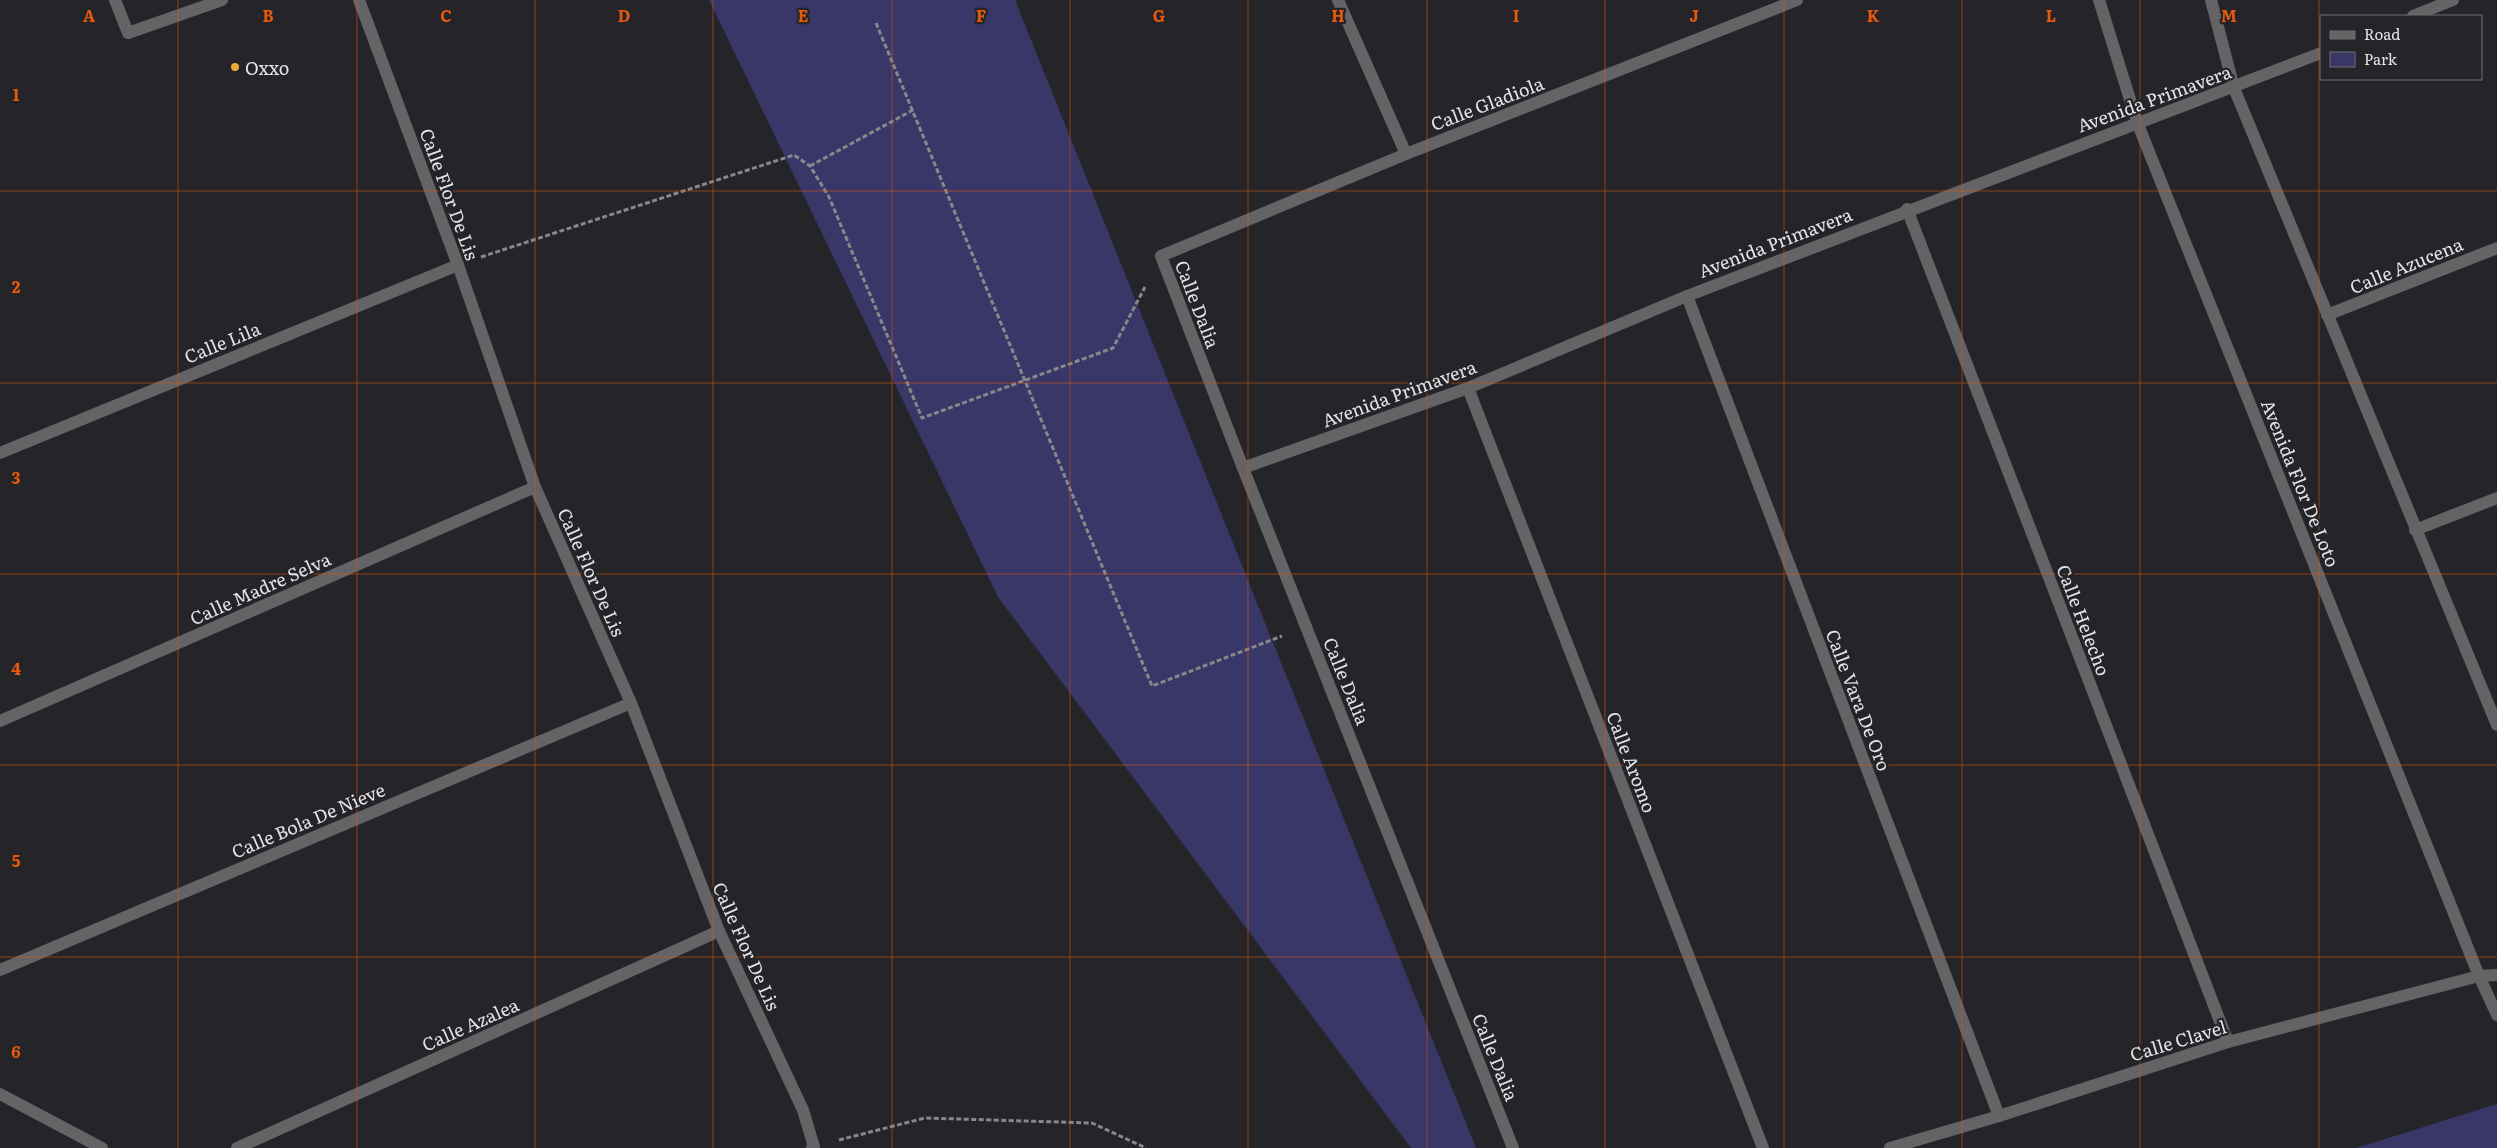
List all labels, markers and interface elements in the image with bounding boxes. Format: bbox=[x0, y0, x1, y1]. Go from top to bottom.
text: A bbox=[83, 3, 95, 27]
text: B bbox=[262, 3, 274, 27]
text: C bbox=[440, 3, 452, 27]
text: D bbox=[618, 3, 630, 27]
text: E bbox=[798, 3, 809, 27]
text: F bbox=[976, 3, 986, 27]
text: G bbox=[1153, 3, 1165, 27]
text: H bbox=[1331, 3, 1345, 27]
text: I bbox=[1513, 3, 1519, 27]
text: J bbox=[1689, 3, 1699, 27]
text: K bbox=[1867, 3, 1880, 27]
text: L bbox=[2046, 3, 2056, 27]
text: M bbox=[2221, 3, 2237, 27]
legend bbox=[2320, 15, 2482, 80]
text: Road bbox=[2364, 22, 2400, 45]
text: Park bbox=[2364, 47, 2398, 70]
place label: Oxxo bbox=[245, 54, 289, 81]
street label: Avenida Primavera bbox=[2073, 57, 2235, 138]
marker: Oxxo bbox=[229, 61, 241, 73]
street label: Calle Gladiola bbox=[1427, 69, 1548, 137]
text: 1 bbox=[13, 82, 20, 106]
street label: Calle Flor De Lis bbox=[414, 124, 486, 264]
street label: Avenida Primavera bbox=[1694, 200, 1856, 284]
street label: Calle Azucena bbox=[2345, 230, 2467, 300]
street label: Calle Dalia bbox=[1169, 256, 1227, 352]
text: 2 bbox=[12, 274, 21, 298]
street label: Calle Lila bbox=[180, 314, 264, 370]
street label: Avenida Primavera bbox=[1318, 352, 1480, 433]
street label: Avenida Flor De Loto bbox=[2255, 395, 2347, 571]
text: 3 bbox=[12, 465, 21, 489]
street label: Calle Flor De Lis bbox=[552, 503, 632, 641]
street label: Calle Madre Selva bbox=[185, 545, 335, 631]
street label: Calle Helecho bbox=[2050, 560, 2118, 680]
street label: Calle Vara De Oro bbox=[1820, 625, 1898, 775]
street label: Calle Dalia bbox=[1317, 633, 1377, 729]
text: 4 bbox=[11, 656, 21, 680]
street label: Calle Aromo bbox=[1600, 707, 1664, 817]
street label: Calle Bola De Nieve bbox=[227, 775, 389, 865]
text: 5 bbox=[12, 848, 21, 872]
street label: Calle Flor De Lis bbox=[707, 877, 787, 1015]
street label: Calle Azalea bbox=[417, 990, 523, 1057]
street label: Calle Dalia bbox=[1466, 1009, 1526, 1105]
street label: Calle Clavel bbox=[2126, 1013, 2230, 1067]
text: 6 bbox=[11, 1039, 21, 1063]

